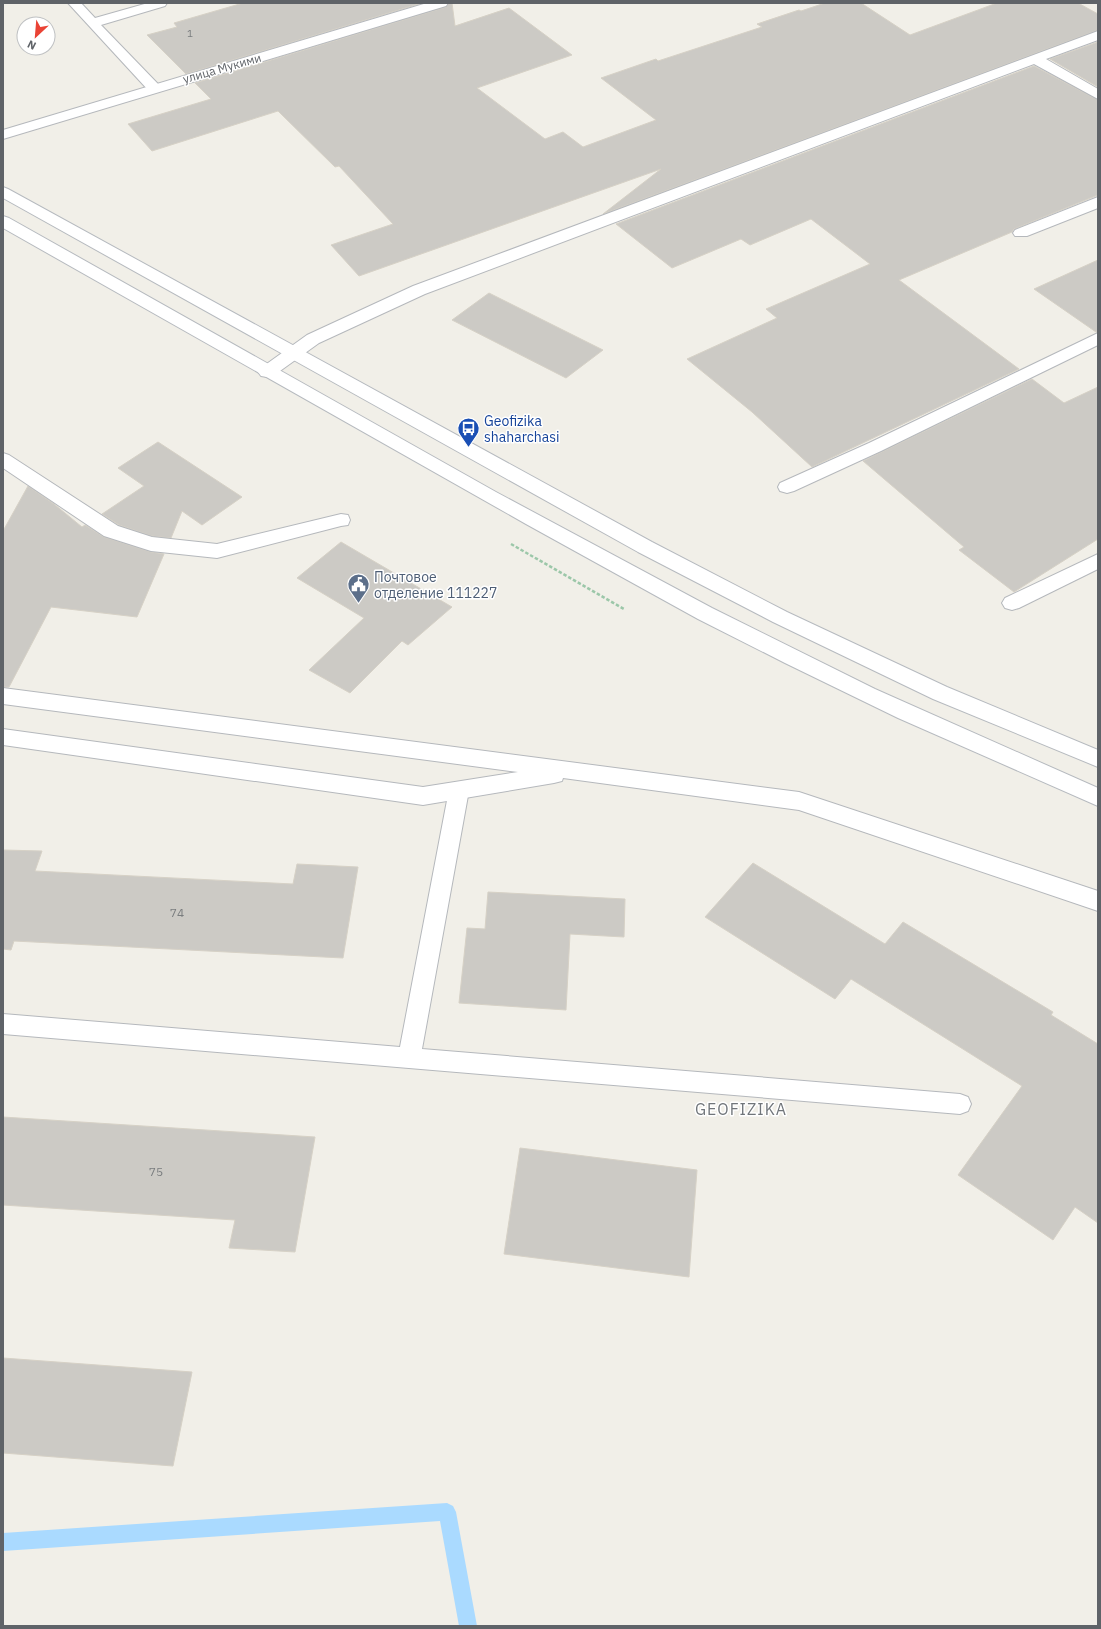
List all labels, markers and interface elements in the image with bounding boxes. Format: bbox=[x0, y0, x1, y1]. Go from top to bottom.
north arrow bbox=[16, 16, 56, 56]
house number: 1 bbox=[187, 27, 193, 40]
text: N bbox=[25, 37, 38, 53]
street label: улица Мукими bbox=[181, 50, 263, 86]
place label: Geofizika shaharchasi bbox=[484, 412, 560, 446]
bus stop icon: Geofizika shaharchasi bbox=[455, 416, 481, 449]
place label: Почтовое отделение 111227 bbox=[374, 568, 497, 602]
public building icon: Почтовое отделение 111227 bbox=[346, 572, 372, 605]
house number: 74 bbox=[170, 905, 184, 920]
district label: GEOFIZIKA bbox=[695, 1099, 787, 1119]
house number: 75 bbox=[149, 1164, 163, 1179]

